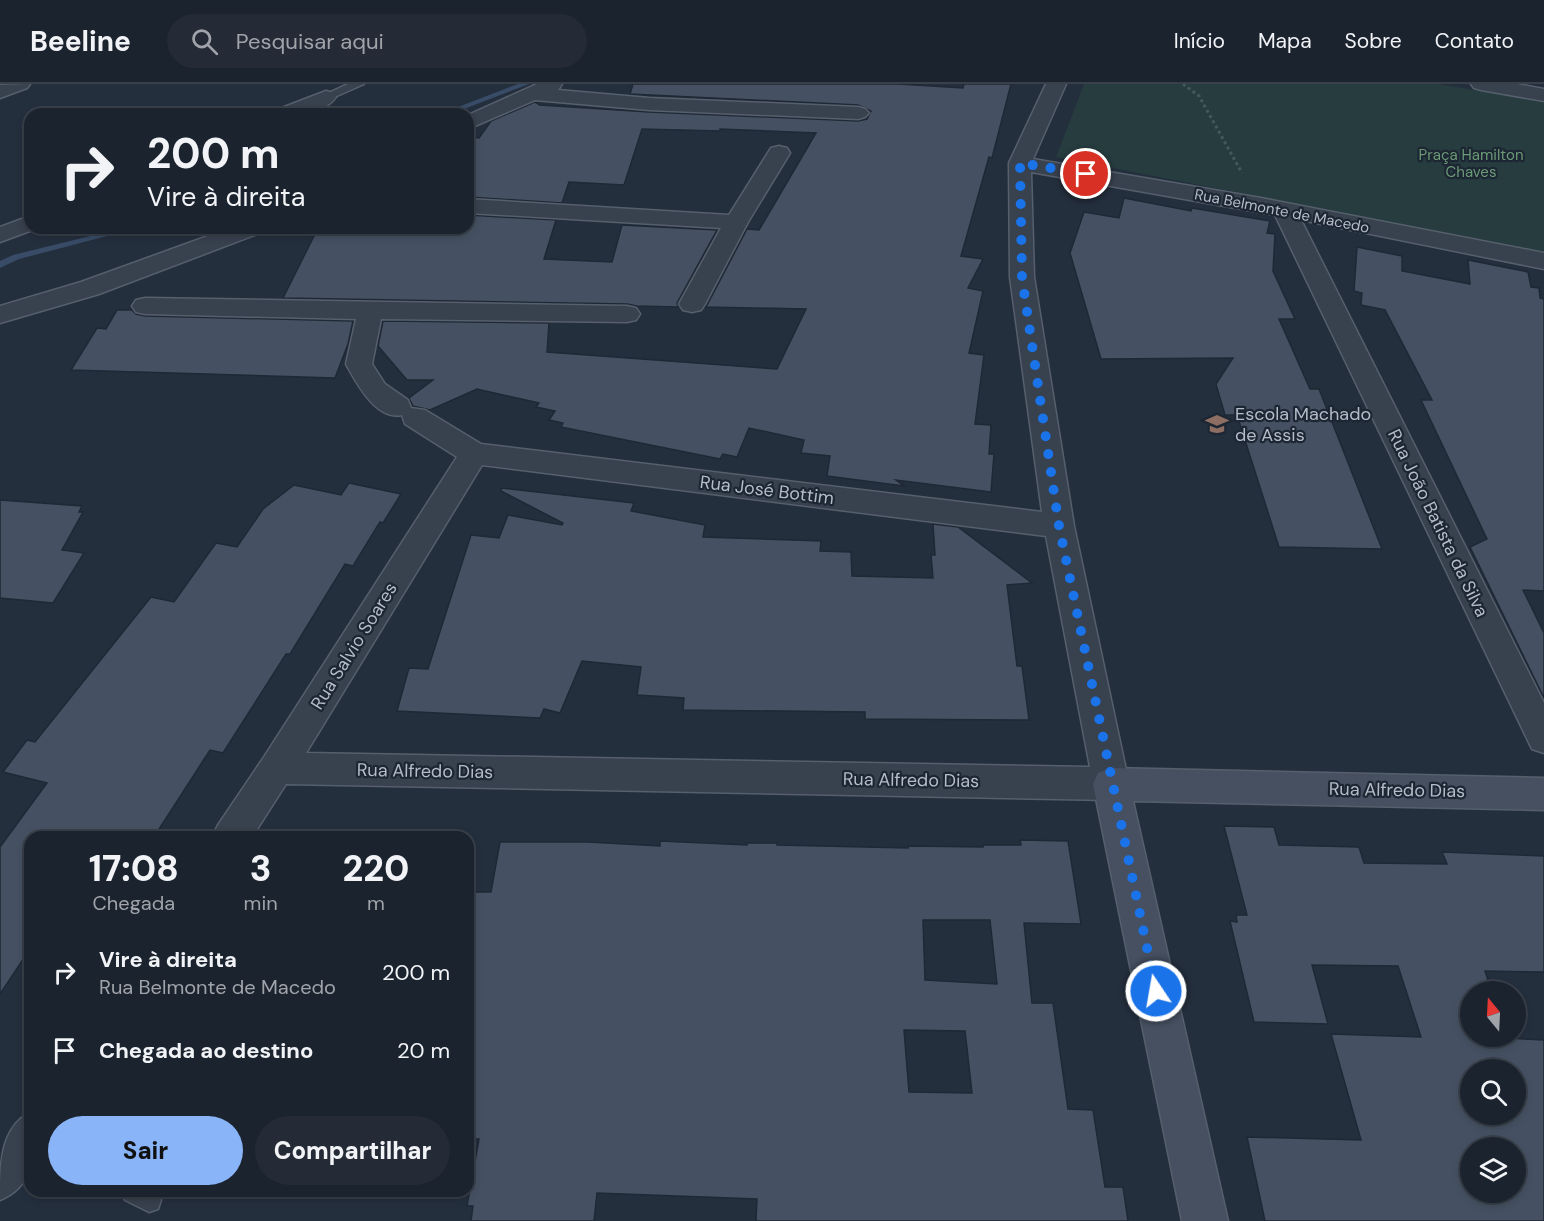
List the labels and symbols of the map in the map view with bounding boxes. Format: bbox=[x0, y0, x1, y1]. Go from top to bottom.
park label: Praça Hamilton Chaves bbox=[1418, 145, 1524, 182]
pin bbox=[1060, 148, 1111, 199]
street label: Rua Belmonte de Macedo bbox=[1193, 184, 1371, 238]
place label: Escola Machado de Assis bbox=[1235, 402, 1371, 447]
school or university icon: Escola Machado de Assis bbox=[1204, 411, 1230, 437]
street label: Rua João Batista da Silva bbox=[1382, 425, 1494, 621]
street label: Rua José Bottim bbox=[699, 470, 835, 510]
street label: Rua Salvio Soares bbox=[305, 578, 403, 714]
street label: Rua Alfredo Dias bbox=[357, 758, 493, 784]
street label: Rua Alfredo Dias bbox=[843, 767, 979, 793]
street label: Rua Alfredo Dias bbox=[1329, 777, 1465, 803]
position arrow bbox=[1124, 959, 1188, 1023]
north arrow bbox=[1460, 981, 1526, 1047]

